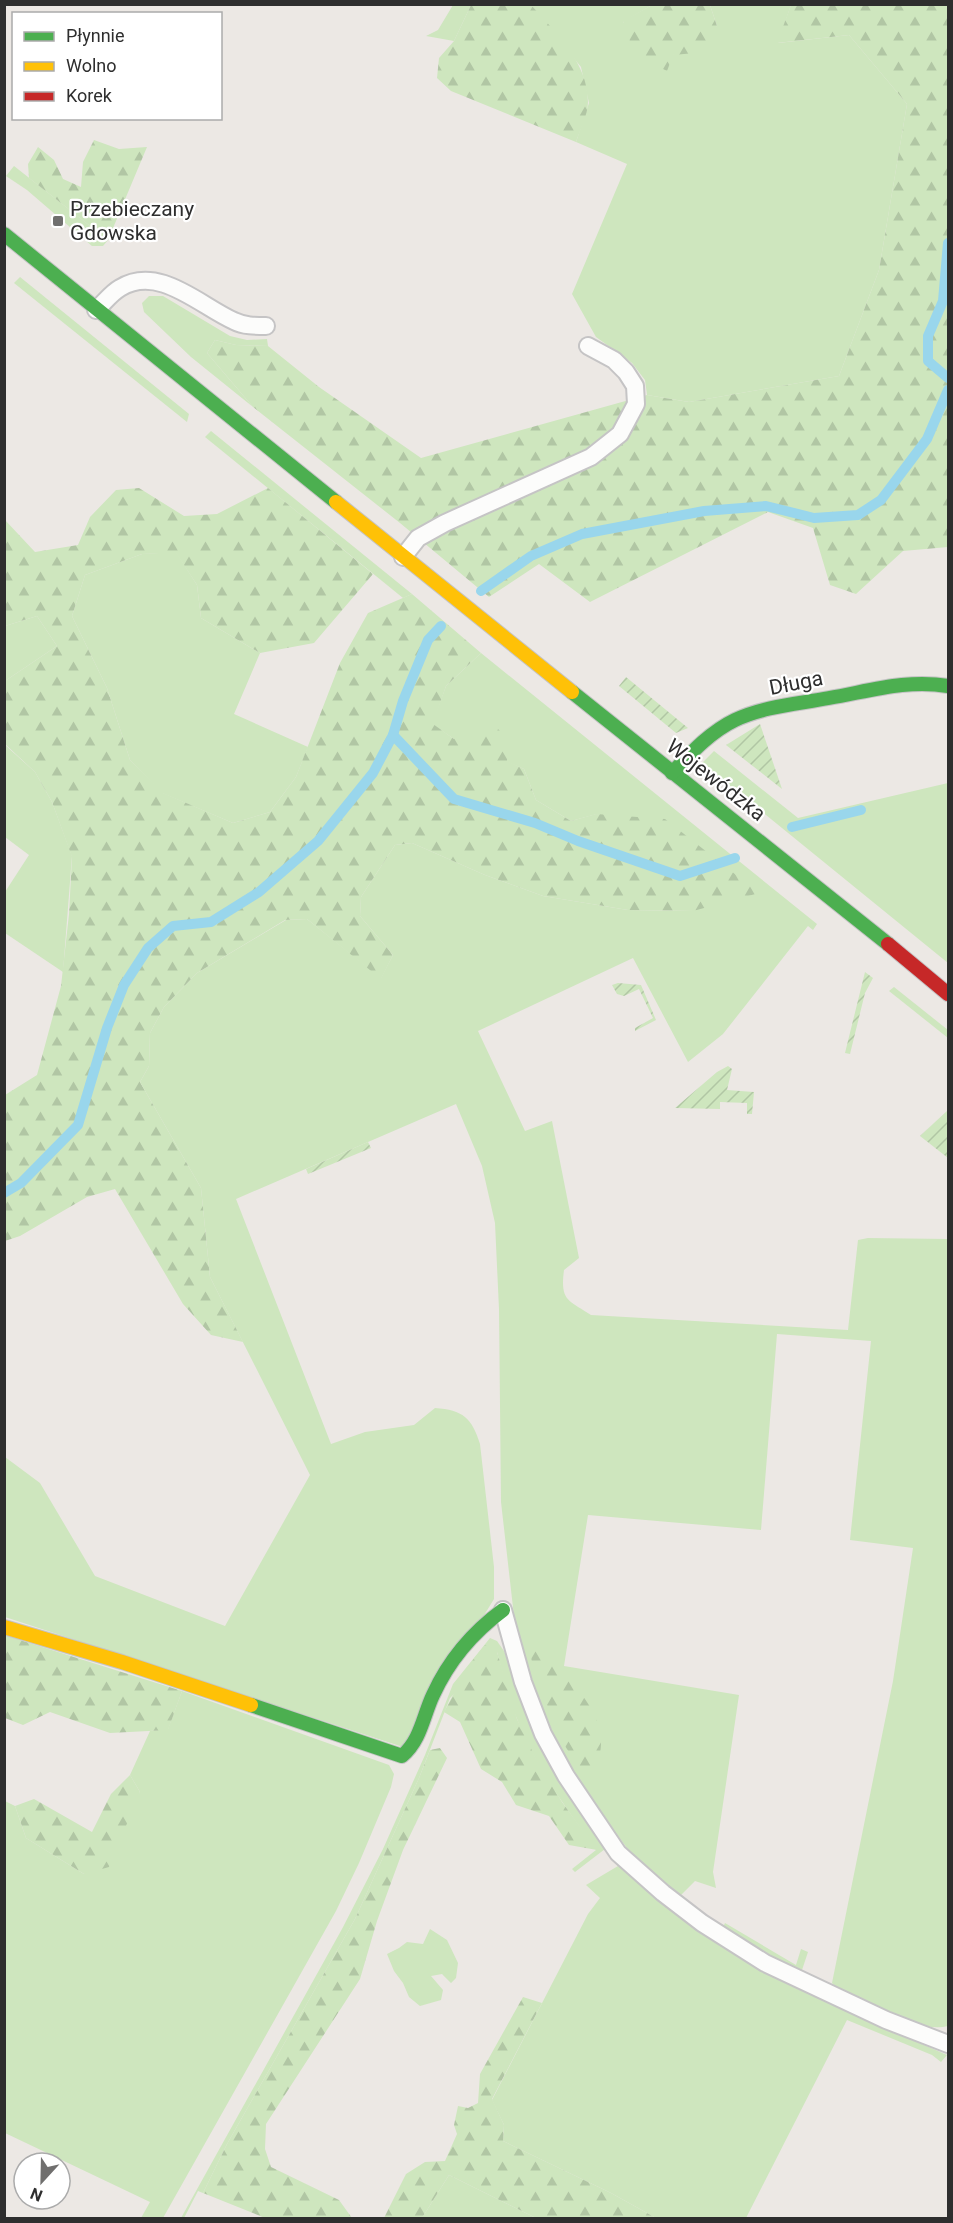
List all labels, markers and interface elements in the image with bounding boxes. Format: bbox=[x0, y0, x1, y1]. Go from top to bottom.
legend bbox=[12, 12, 222, 120]
text: Płynnie bbox=[66, 25, 125, 46]
text: Wolno bbox=[66, 55, 117, 76]
text: Korek bbox=[66, 85, 113, 106]
place label: Przebieczany Gdowska bbox=[70, 197, 194, 245]
marker: Przebieczany Gdowska bbox=[51, 214, 65, 228]
street label: Długa bbox=[767, 666, 825, 700]
street label: Wojewódzka bbox=[662, 734, 770, 826]
north arrow bbox=[12, 2151, 72, 2211]
text: N bbox=[28, 2184, 45, 2205]

